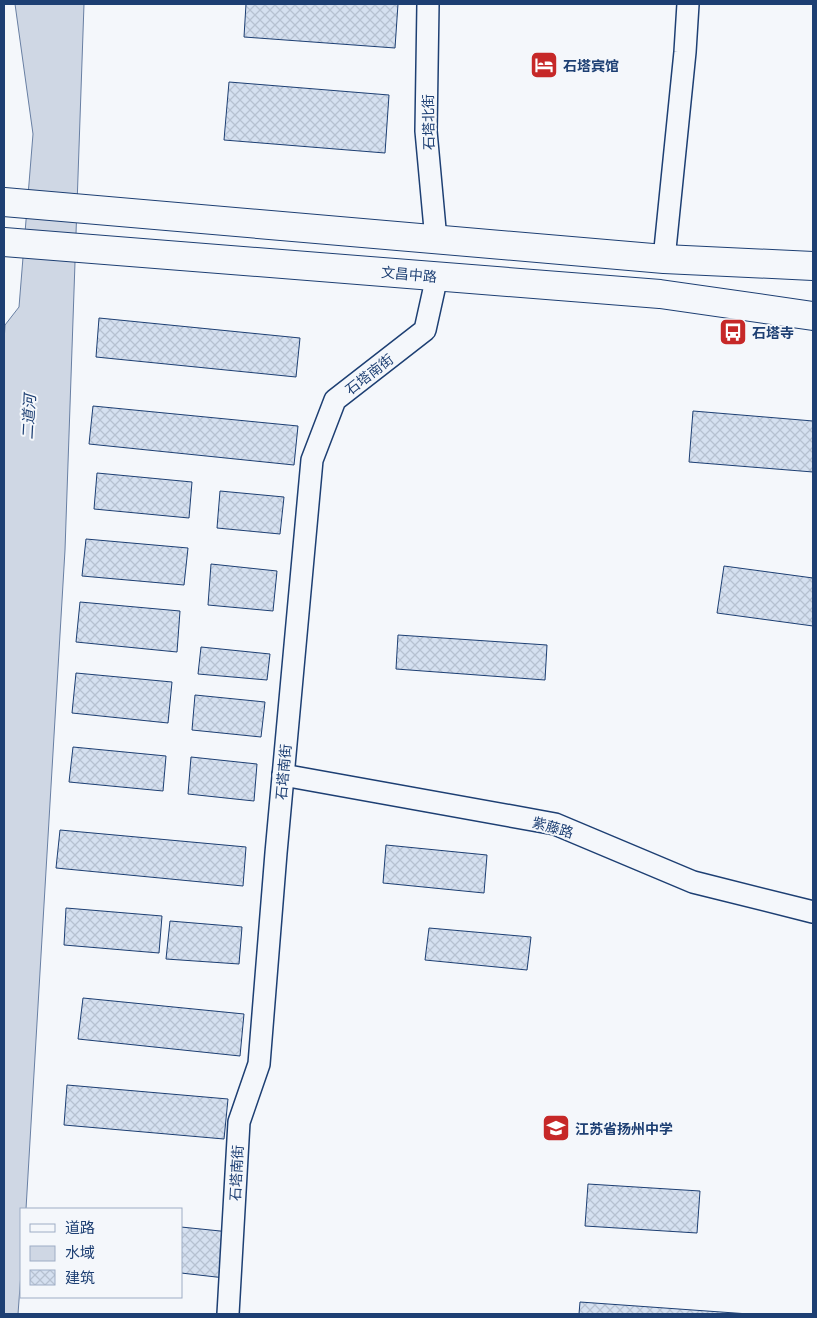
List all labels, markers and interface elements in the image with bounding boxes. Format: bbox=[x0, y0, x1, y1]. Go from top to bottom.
hotel icon: 石塔宾馆 bbox=[529, 50, 559, 80]
place label: 石塔宾馆 bbox=[563, 57, 619, 74]
street label: 石塔北街 bbox=[419, 94, 437, 150]
street label: 文昌中路 bbox=[380, 263, 438, 285]
bus stop icon: 石塔寺 bbox=[718, 317, 748, 347]
place label: 石塔寺 bbox=[752, 324, 794, 341]
street label: 石塔南街 bbox=[342, 350, 396, 398]
water label: 二道河 bbox=[18, 391, 38, 440]
street label: 石塔南街 bbox=[272, 743, 294, 801]
street label: 紫藤路 bbox=[530, 813, 576, 841]
school or university icon: 江苏省扬州中学 bbox=[541, 1113, 571, 1143]
place label: 江苏省扬州中学 bbox=[575, 1120, 673, 1137]
street label: 石塔南街 bbox=[226, 1145, 246, 1201]
legend bbox=[20, 1208, 182, 1298]
text: 道路 bbox=[65, 1218, 95, 1236]
text: 水域 bbox=[65, 1243, 95, 1261]
text: 建筑 bbox=[65, 1268, 95, 1286]

